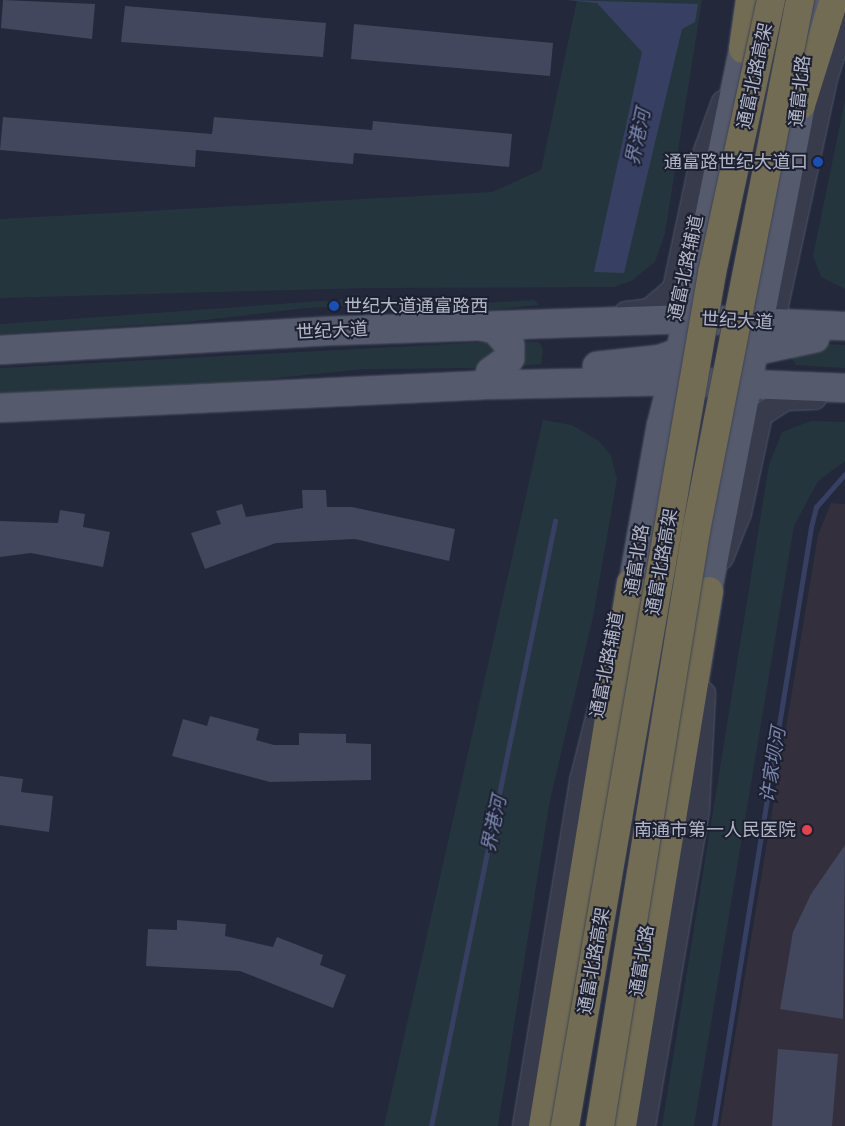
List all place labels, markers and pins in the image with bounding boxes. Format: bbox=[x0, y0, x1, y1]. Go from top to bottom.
place label: 通富路世纪大道口 bbox=[664, 151, 808, 173]
marker: 通富路世纪大道口 bbox=[812, 156, 824, 168]
place label: 世纪大道通富路西 bbox=[344, 295, 488, 317]
marker: 世纪大道通富路西 bbox=[328, 300, 340, 312]
place label: 南通市第一人民医院 bbox=[634, 819, 796, 841]
marker: 南通市第一人民医院 bbox=[800, 823, 814, 837]

